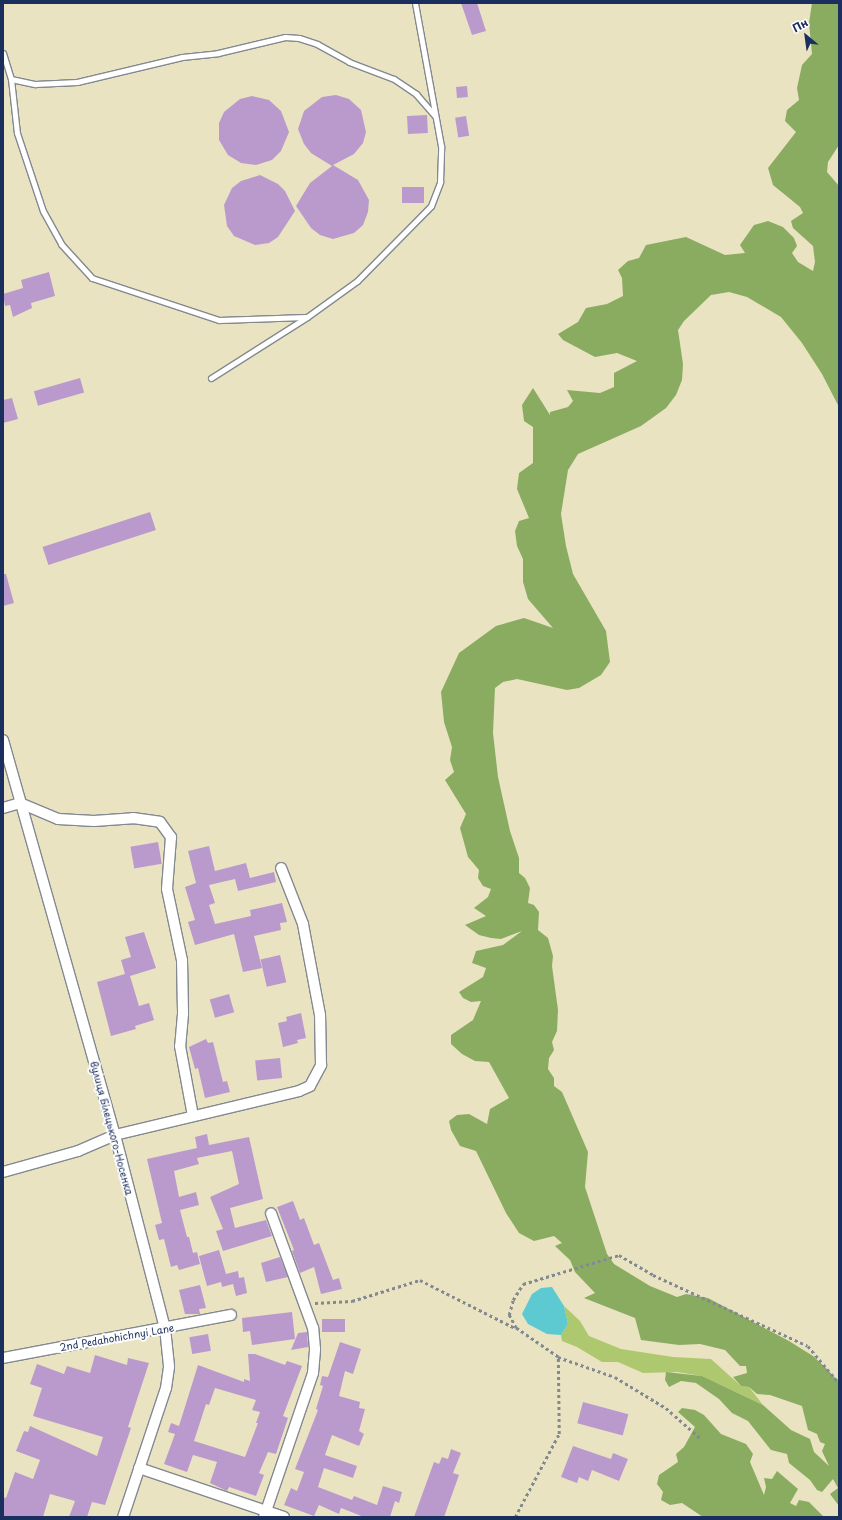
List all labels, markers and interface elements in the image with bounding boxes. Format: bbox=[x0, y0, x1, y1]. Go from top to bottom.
text: Пн bbox=[789, 14, 811, 36]
north arrow bbox=[786, 16, 826, 56]
street label: вулиця Білецького-Носенка bbox=[88, 1060, 136, 1196]
street label: 2nd Pedahohichnyi Lane bbox=[58, 1321, 176, 1353]

